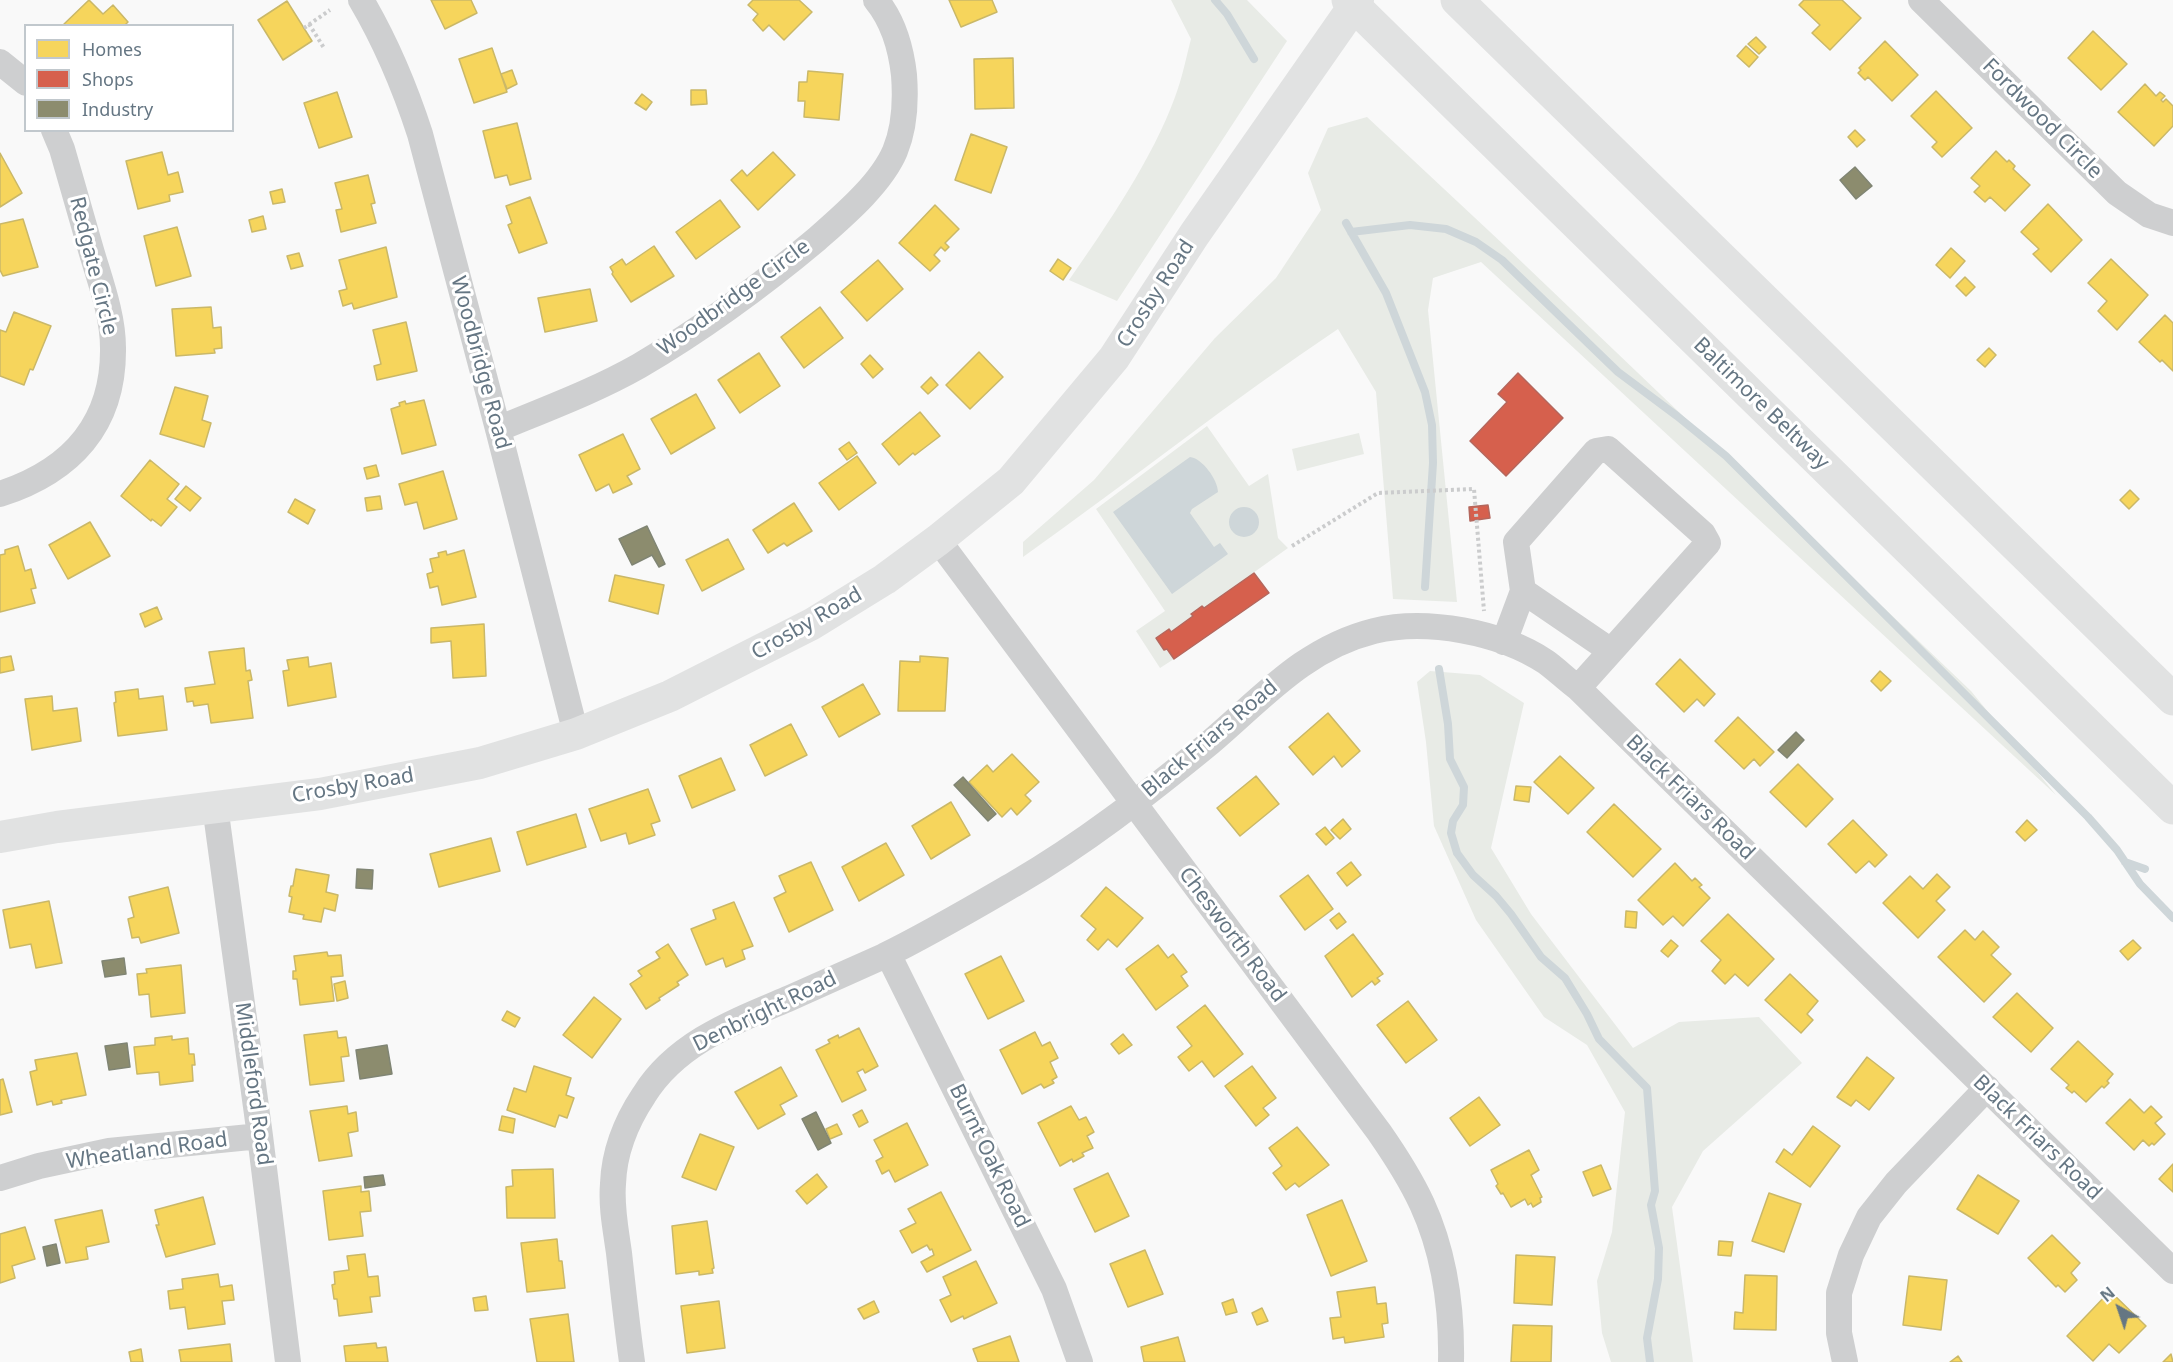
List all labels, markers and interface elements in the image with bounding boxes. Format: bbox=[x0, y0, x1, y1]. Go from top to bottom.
legend bbox=[24, 24, 234, 132]
text: Homes bbox=[82, 37, 142, 61]
street label: Fordwood Circle bbox=[1977, 54, 2107, 184]
text: Shops bbox=[82, 67, 134, 91]
text: Industry bbox=[82, 97, 153, 121]
street label: Redgate Circle bbox=[64, 194, 122, 338]
street label: Woodbridge Circle bbox=[653, 234, 815, 362]
street label: Crosby Road bbox=[1112, 235, 1200, 353]
street label: Woodbridge Road bbox=[445, 274, 515, 452]
street label: Baltimore Beltway bbox=[1688, 333, 1834, 475]
street label: Crosby Road bbox=[747, 582, 867, 666]
street label: Black Friars Road bbox=[1137, 675, 1283, 803]
street label: Black Friars Road bbox=[1620, 730, 1760, 866]
street label: Crosby Road bbox=[290, 763, 416, 809]
street label: Chesworth Road bbox=[1173, 863, 1291, 1007]
street label: Denbright Road bbox=[689, 966, 841, 1058]
street label: Middleford Road bbox=[229, 1001, 277, 1167]
street label: Black Friars Road bbox=[1967, 1070, 2107, 1206]
street label: Burnt Oak Road bbox=[943, 1080, 1035, 1232]
street label: Wheatland Road bbox=[65, 1127, 229, 1175]
north arrow bbox=[2089, 1278, 2149, 1338]
text: N bbox=[2095, 1282, 2119, 1307]

